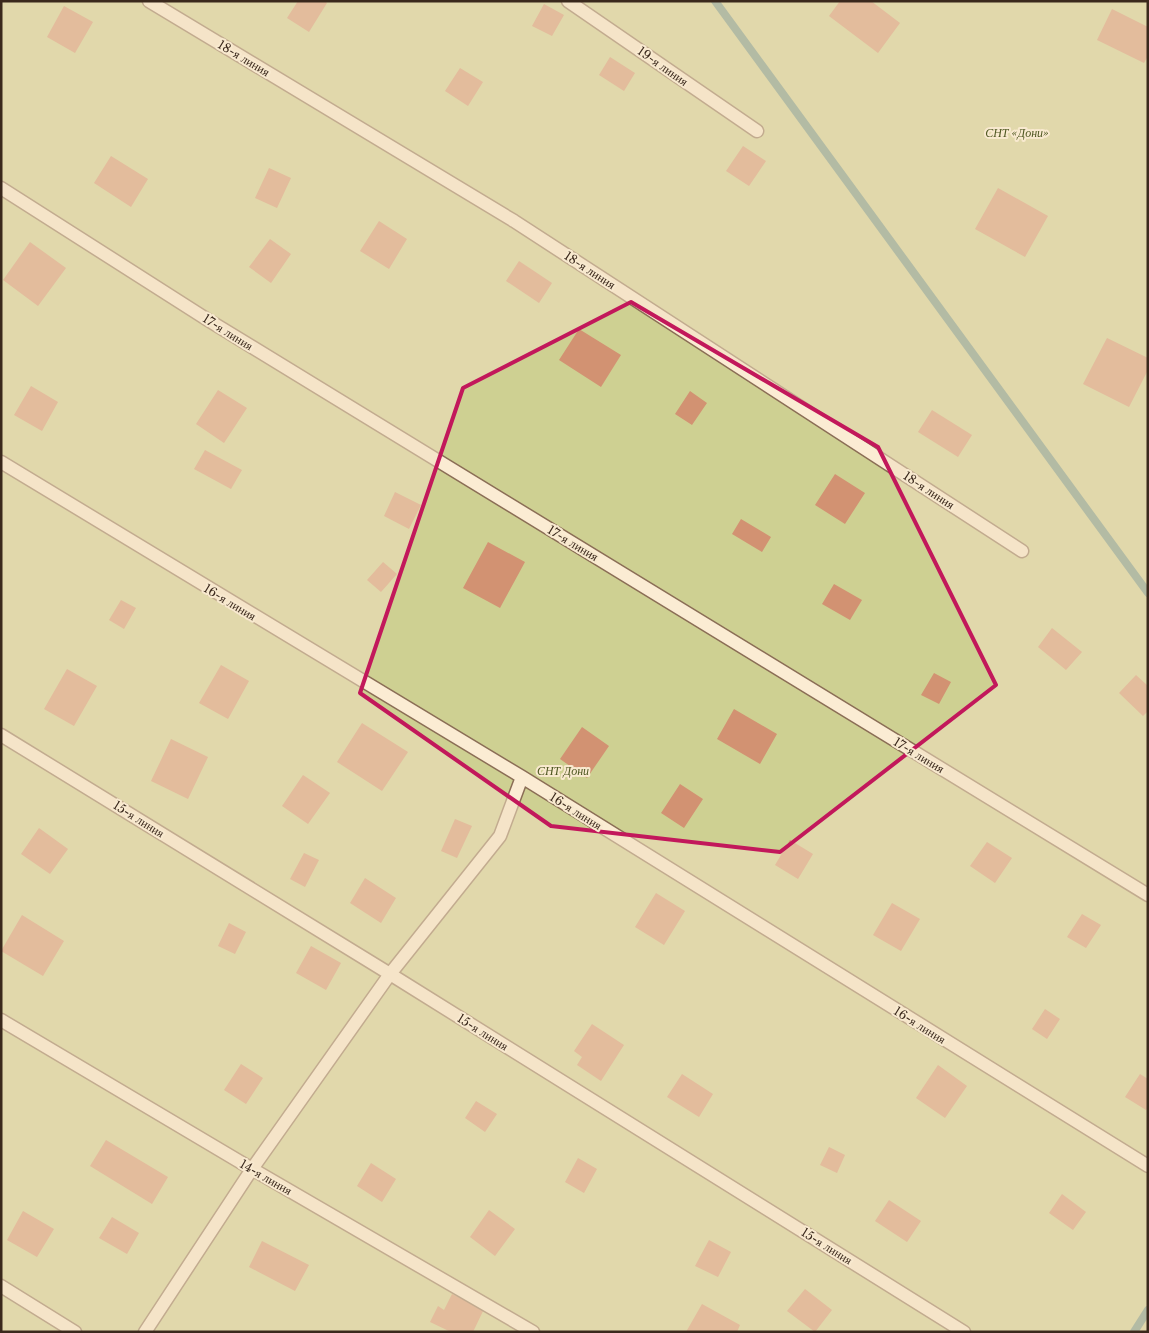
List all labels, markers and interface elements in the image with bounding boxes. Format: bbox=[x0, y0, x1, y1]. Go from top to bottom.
street label: 18-я линия bbox=[215, 37, 273, 80]
street label: 19-я линия bbox=[635, 43, 692, 89]
park label: СНТ «Дони» bbox=[985, 125, 1049, 140]
street label: 18-я линия bbox=[562, 248, 619, 292]
street label: 17-я линия bbox=[200, 311, 256, 354]
street label: 18-я линия bbox=[901, 468, 958, 512]
street label: 17-я линия bbox=[545, 522, 601, 564]
street label: 16-я линия bbox=[201, 581, 259, 624]
street label: 17-я линия bbox=[891, 734, 947, 776]
park label: СНТ Дони bbox=[537, 763, 589, 778]
street label: 16-я линия bbox=[547, 789, 605, 833]
street label: 15-я линия bbox=[111, 797, 168, 841]
street label: 16-я линия bbox=[891, 1003, 949, 1047]
street label: 15-я линия bbox=[455, 1010, 512, 1054]
street label: 14-я линия bbox=[237, 1156, 295, 1198]
street label: 15-я линия bbox=[799, 1224, 856, 1268]

